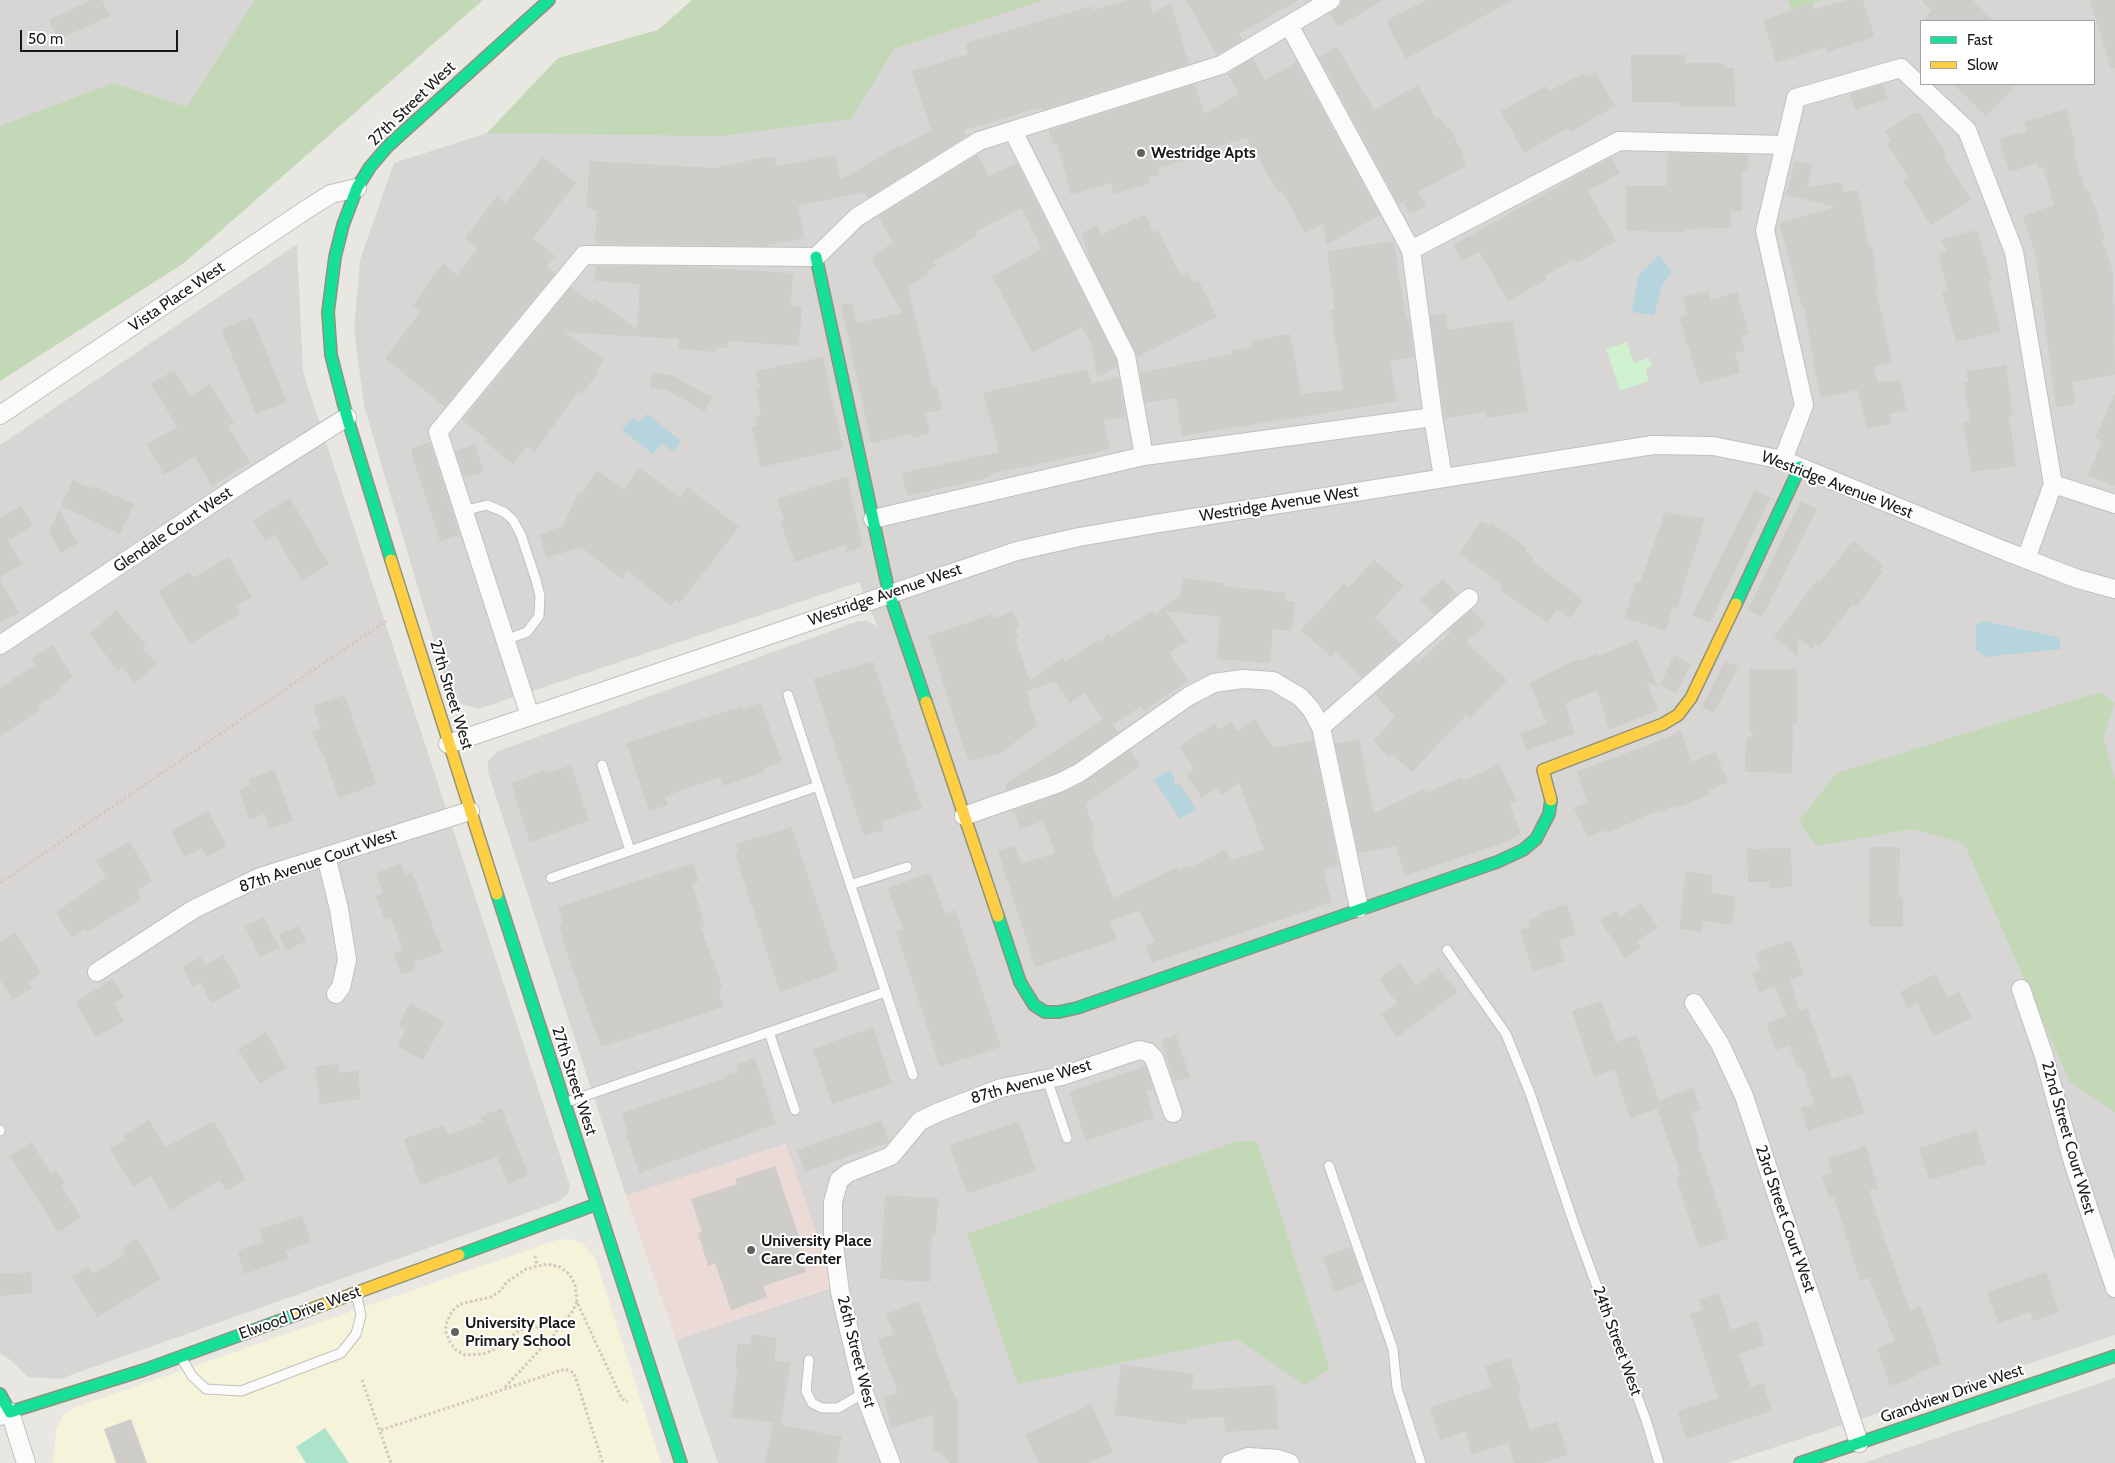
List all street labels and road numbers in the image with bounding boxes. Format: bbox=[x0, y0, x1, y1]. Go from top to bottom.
street label: 27th Street West bbox=[364, 58, 460, 150]
street label: Vista Place West bbox=[125, 258, 229, 336]
street label: Westridge Avenue West bbox=[1758, 447, 1916, 523]
street label: Westridge Avenue West bbox=[1198, 482, 1360, 526]
street label: Glendale Court West bbox=[110, 483, 236, 577]
street label: Westridge Avenue West bbox=[806, 560, 964, 630]
street label: 27th Street West bbox=[425, 638, 477, 752]
street label: 87th Avenue Court West bbox=[237, 825, 399, 897]
street label: 27th Street West bbox=[547, 1024, 601, 1138]
street label: 87th Avenue West bbox=[969, 1056, 1093, 1108]
street label: 22nd Street Court West bbox=[2037, 1059, 2099, 1217]
street label: 23rd Street Court West bbox=[1751, 1143, 1819, 1295]
street label: Elwood Drive West bbox=[236, 1282, 364, 1344]
street label: 24th Street West bbox=[1588, 1284, 1646, 1398]
street label: 26th Street West bbox=[833, 1294, 879, 1410]
street label: Grandview Drive West bbox=[1878, 1361, 2026, 1427]

